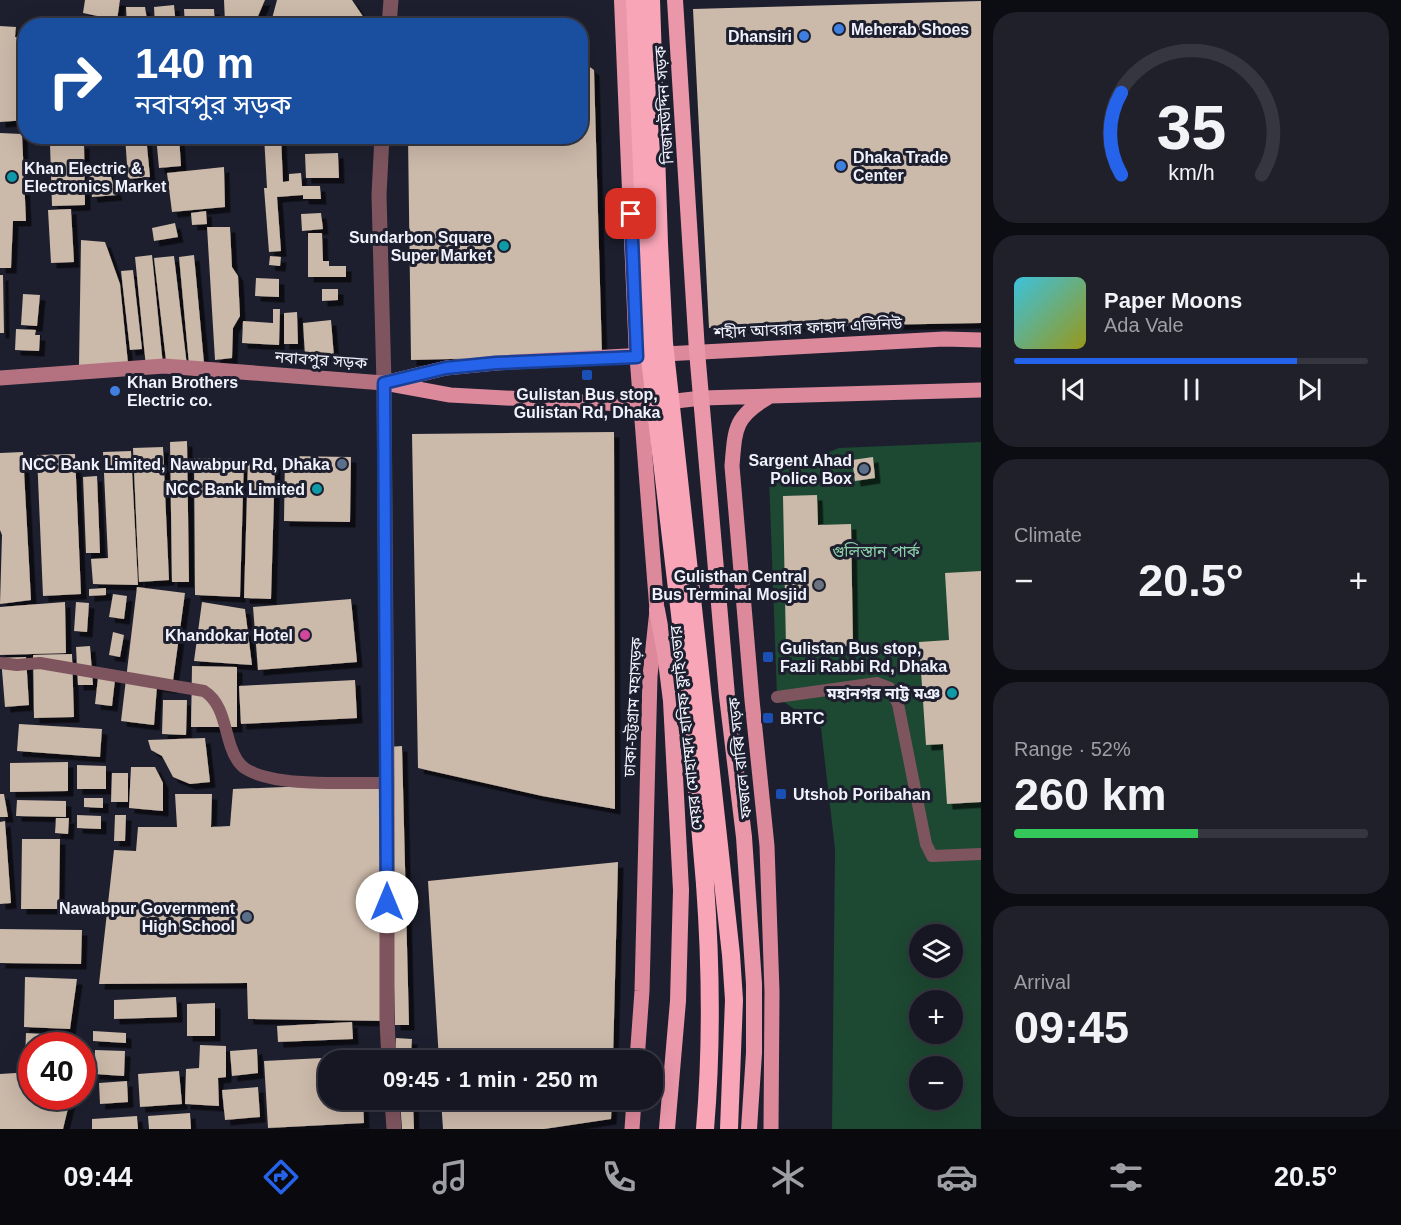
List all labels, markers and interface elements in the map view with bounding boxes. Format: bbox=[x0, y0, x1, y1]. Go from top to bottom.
place label: Meherab Shoes bbox=[851, 21, 969, 38]
marker: Meherab Shoes bbox=[832, 22, 846, 36]
place label: Dhansiri bbox=[728, 28, 792, 45]
marker: Dhansiri bbox=[797, 29, 811, 43]
text: 140 m bbox=[135, 40, 254, 87]
icon: right bbox=[36, 42, 114, 120]
street label: নিজামউদ্দিন সড়ক bbox=[650, 44, 677, 166]
text: নবাবপুর সড়ক bbox=[135, 90, 291, 120]
text: 35 bbox=[1156, 93, 1226, 162]
place label: Dhaka Trade Center bbox=[853, 149, 948, 184]
marker: Dhaka Trade Center bbox=[834, 159, 848, 173]
place label: Khan Electric & Electronics Market bbox=[24, 160, 167, 195]
text: km/h bbox=[1168, 161, 1214, 185]
marker: Khan Electric & Electronics Market bbox=[5, 170, 19, 184]
pin bbox=[605, 188, 656, 239]
icon: arrive bbox=[614, 197, 647, 230]
place label: Sundarbon Square Super Market bbox=[349, 229, 493, 264]
marker: Sundarbon Square Super Market bbox=[497, 239, 511, 253]
text: Paper Moons bbox=[1104, 288, 1242, 313]
street label: শহীদ আবরার ফাহাদ এভিনিউ bbox=[712, 314, 903, 341]
text: Ada Vale bbox=[1104, 314, 1184, 336]
street label: নবাবপুর সড়ক bbox=[273, 348, 369, 373]
marker: Gulistan Bus stop, Gulistan Rd, Dhaka bbox=[580, 368, 594, 382]
icon: previous bbox=[1057, 373, 1090, 406]
icon: pause bbox=[1175, 373, 1208, 406]
icon: next bbox=[1293, 373, 1326, 406]
place label: Khan Brothers Electric co. bbox=[127, 374, 238, 409]
marker: Khan Brothers Electric co. bbox=[108, 384, 122, 398]
place label: Gulistan Bus stop, Gulistan Rd, Dhaka bbox=[514, 386, 660, 421]
place label: Sargent Ahad Police Box bbox=[749, 452, 852, 487]
place label: NCC Bank Limited, Nawabpur Rd, Dhaka bbox=[22, 456, 330, 473]
marker: NCC Bank Limited, Nawabpur Rd, Dhaka bbox=[335, 457, 349, 471]
marker: Sargent Ahad Police Box bbox=[857, 462, 871, 476]
place label: NCC Bank Limited bbox=[165, 481, 305, 498]
marker: NCC Bank Limited bbox=[310, 482, 324, 496]
text: Climate bbox=[1014, 524, 1082, 546]
park label: গুলিস্তান পার্ক bbox=[832, 542, 921, 560]
text: 20.5° bbox=[1138, 555, 1244, 606]
text: − bbox=[1014, 562, 1033, 599]
text: + bbox=[1349, 562, 1368, 599]
place label: Gulisthan Central Bus Terminal Mosjid bbox=[652, 568, 807, 603]
marker: Gulisthan Central Bus Terminal Mosjid bbox=[812, 578, 826, 592]
street label: মেয়র মোহাম্মদ হানিফ ফ্লাইওভার bbox=[666, 624, 705, 831]
place label: Khandokar Hotel bbox=[165, 627, 293, 644]
marker: Khandokar Hotel bbox=[298, 628, 312, 642]
street label: ঢাকা-চট্টগ্রাম মহাসড়ক bbox=[620, 636, 645, 778]
place label: Gulistan Bus stop, Fazli Rabbi Rd, Dhaka bbox=[780, 640, 947, 675]
marker: Gulistan Bus stop, Fazli Rabbi Rd, Dhaka bbox=[761, 650, 775, 664]
place label: মহানগর নাট্ট মঞ bbox=[826, 685, 940, 702]
marker: মহানগর নাট্ট মঞ bbox=[945, 686, 959, 700]
street label: ফজলে রাব্বি সড়ক bbox=[724, 695, 755, 821]
place label: BRTC bbox=[780, 710, 825, 727]
marker: BRTC bbox=[761, 711, 775, 725]
text: Range · 52% bbox=[1014, 738, 1131, 760]
text: 260 km bbox=[1014, 769, 1167, 820]
place label: Utshob Poribahan bbox=[793, 786, 931, 803]
marker: Utshob Poribahan bbox=[774, 787, 788, 801]
position arrow bbox=[355, 870, 419, 934]
place label: Nawabpur Government High School bbox=[59, 900, 236, 935]
marker: Nawabpur Government High School bbox=[240, 910, 254, 924]
map controls bbox=[909, 924, 963, 1110]
button: layers bbox=[909, 924, 963, 978]
text: Arrival bbox=[1014, 971, 1071, 993]
button: + bbox=[909, 990, 963, 1044]
text: 09:45 bbox=[1014, 1002, 1129, 1053]
speed limit sign: 40 bbox=[18, 1032, 96, 1110]
button: − bbox=[909, 1056, 963, 1110]
text: 09:45 · 1 min · 250 m bbox=[383, 1067, 598, 1092]
icon: directions bbox=[260, 1156, 302, 1198]
icon: music bbox=[429, 1156, 471, 1198]
icon: phone bbox=[598, 1156, 640, 1198]
icon: climate bbox=[767, 1156, 809, 1198]
icon: car bbox=[936, 1156, 978, 1198]
icon: filters bbox=[1105, 1156, 1147, 1198]
text: 09:44 bbox=[64, 1162, 133, 1192]
text: 20.5° bbox=[1274, 1162, 1337, 1192]

